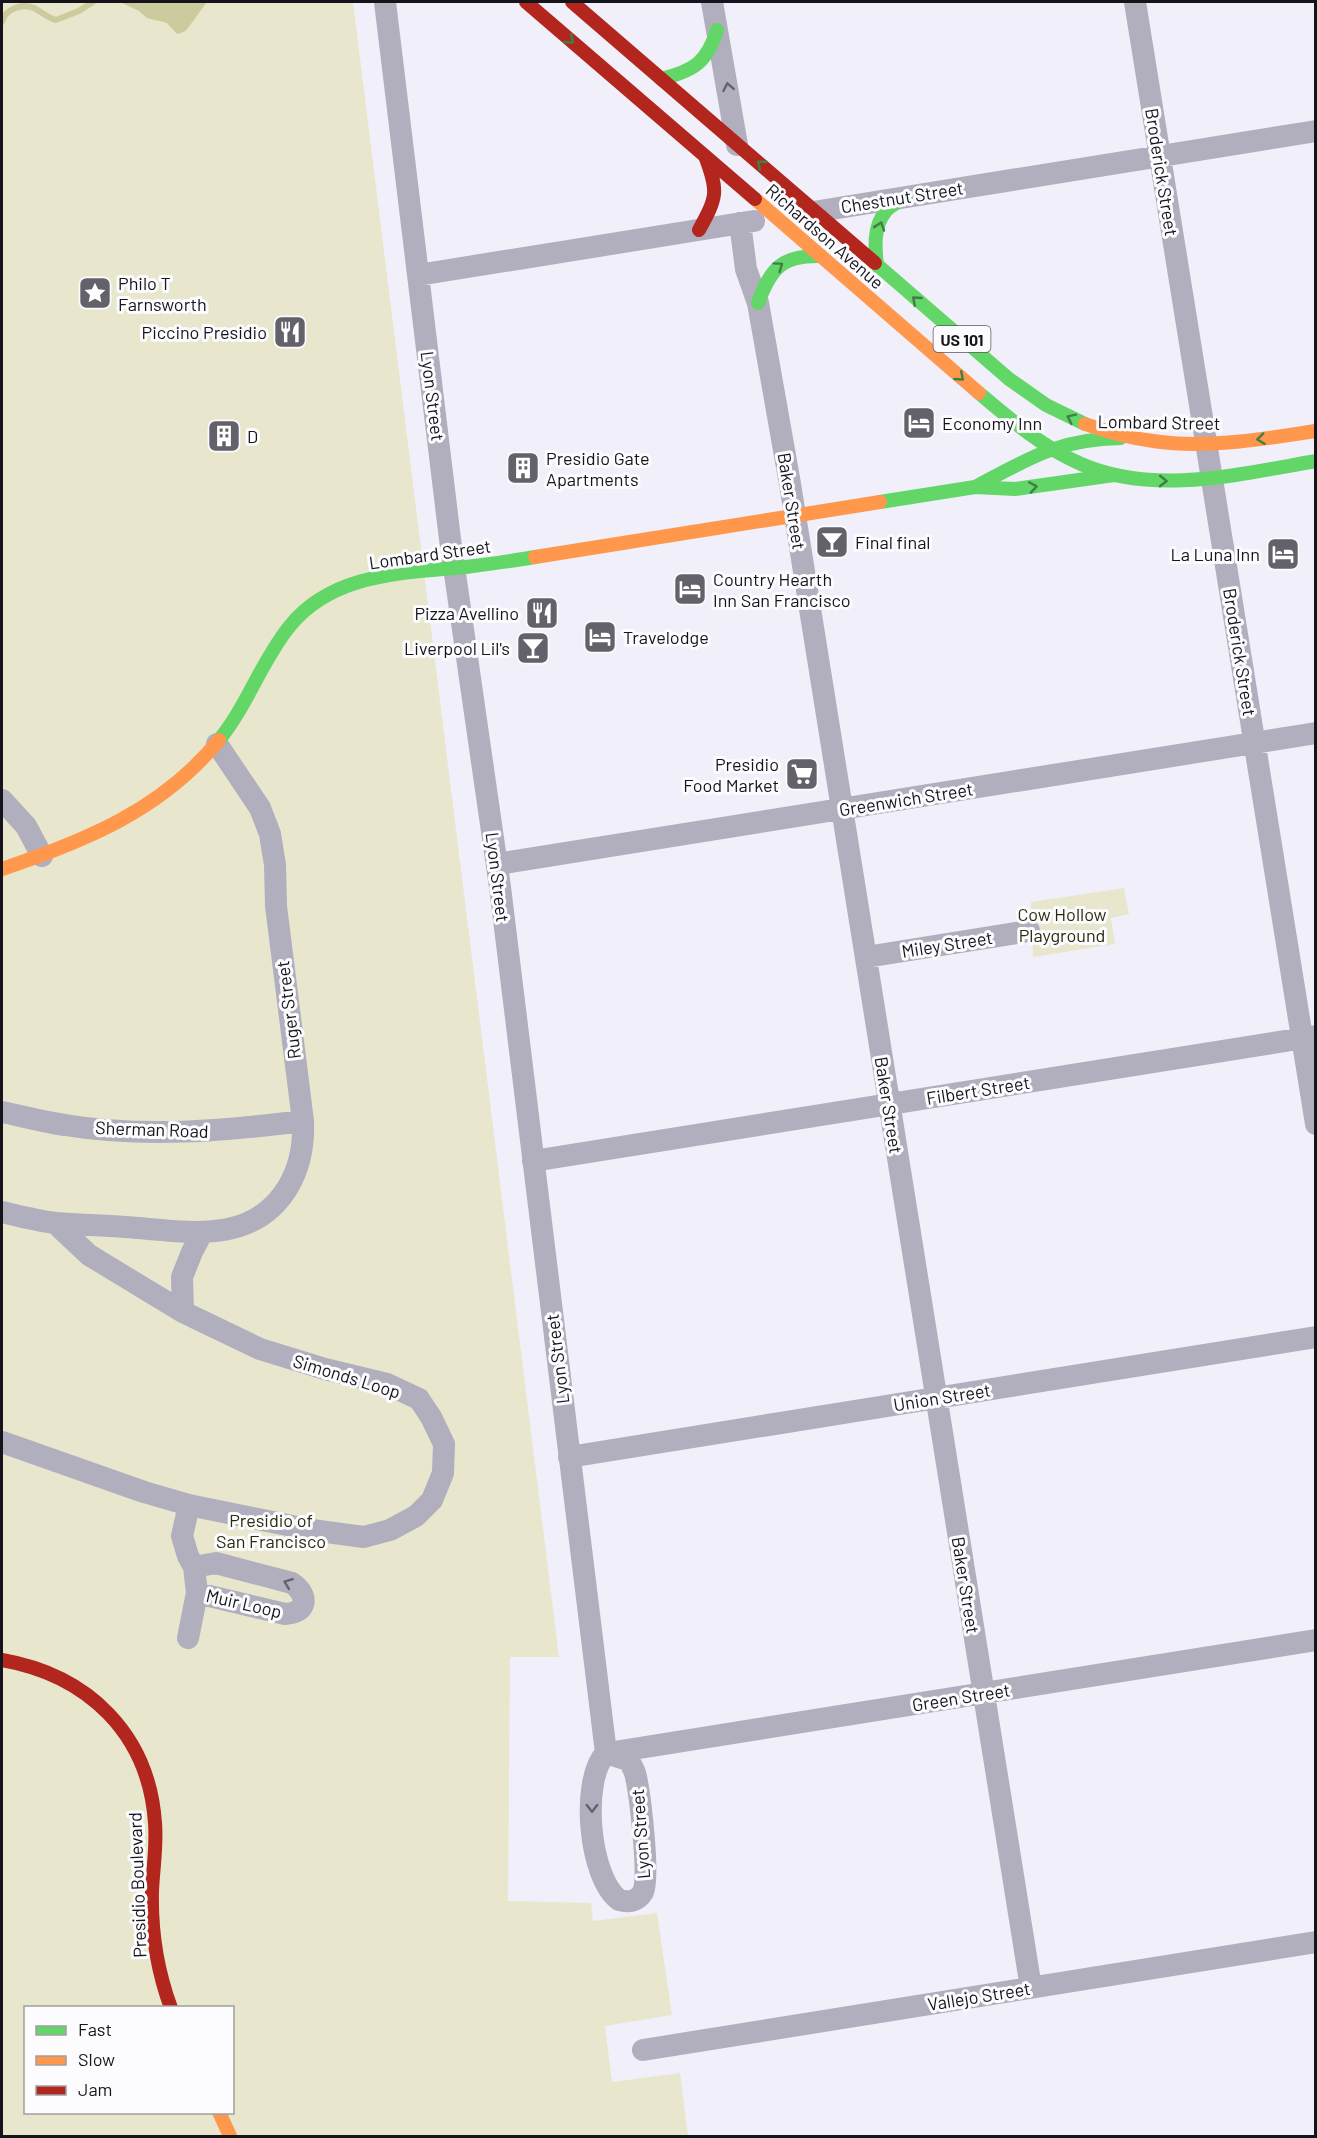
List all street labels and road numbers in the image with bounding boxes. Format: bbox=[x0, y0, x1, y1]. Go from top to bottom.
street label: Broderick Street bbox=[1141, 106, 1183, 238]
street label: Chestnut Street bbox=[839, 176, 965, 218]
street label: Richardson Avenue bbox=[762, 179, 888, 293]
road number: US 101 bbox=[934, 326, 990, 352]
street label: Lyon Street bbox=[417, 350, 449, 442]
street label: Lombard Street bbox=[1097, 410, 1221, 434]
street label: Baker Street bbox=[773, 451, 811, 551]
street label: Lombard Street bbox=[368, 535, 492, 573]
street label: Broderick Street bbox=[1219, 586, 1261, 718]
street label: Greenwich Street bbox=[837, 778, 975, 820]
street label: Lyon Street bbox=[482, 831, 514, 923]
street label: Miley Street bbox=[900, 926, 994, 962]
street label: Ruger Street bbox=[271, 959, 305, 1061]
street label: Baker Street bbox=[870, 1055, 908, 1155]
street label: Filbert Street bbox=[925, 1071, 1031, 1109]
street label: Sherman Road bbox=[95, 1116, 209, 1142]
street label: Lyon Street bbox=[541, 1313, 573, 1405]
street label: Simonds Loop bbox=[291, 1349, 403, 1403]
street label: Union Street bbox=[892, 1378, 992, 1416]
street label: Baker Street bbox=[947, 1535, 985, 1635]
street label: Muir Loop bbox=[204, 1584, 284, 1622]
street label: Green Street bbox=[910, 1678, 1012, 1716]
street label: Lyon Street bbox=[626, 1788, 654, 1880]
street label: Presidio Boulevard bbox=[123, 1812, 151, 1958]
street label: Vallejo Street bbox=[926, 1977, 1032, 2015]

